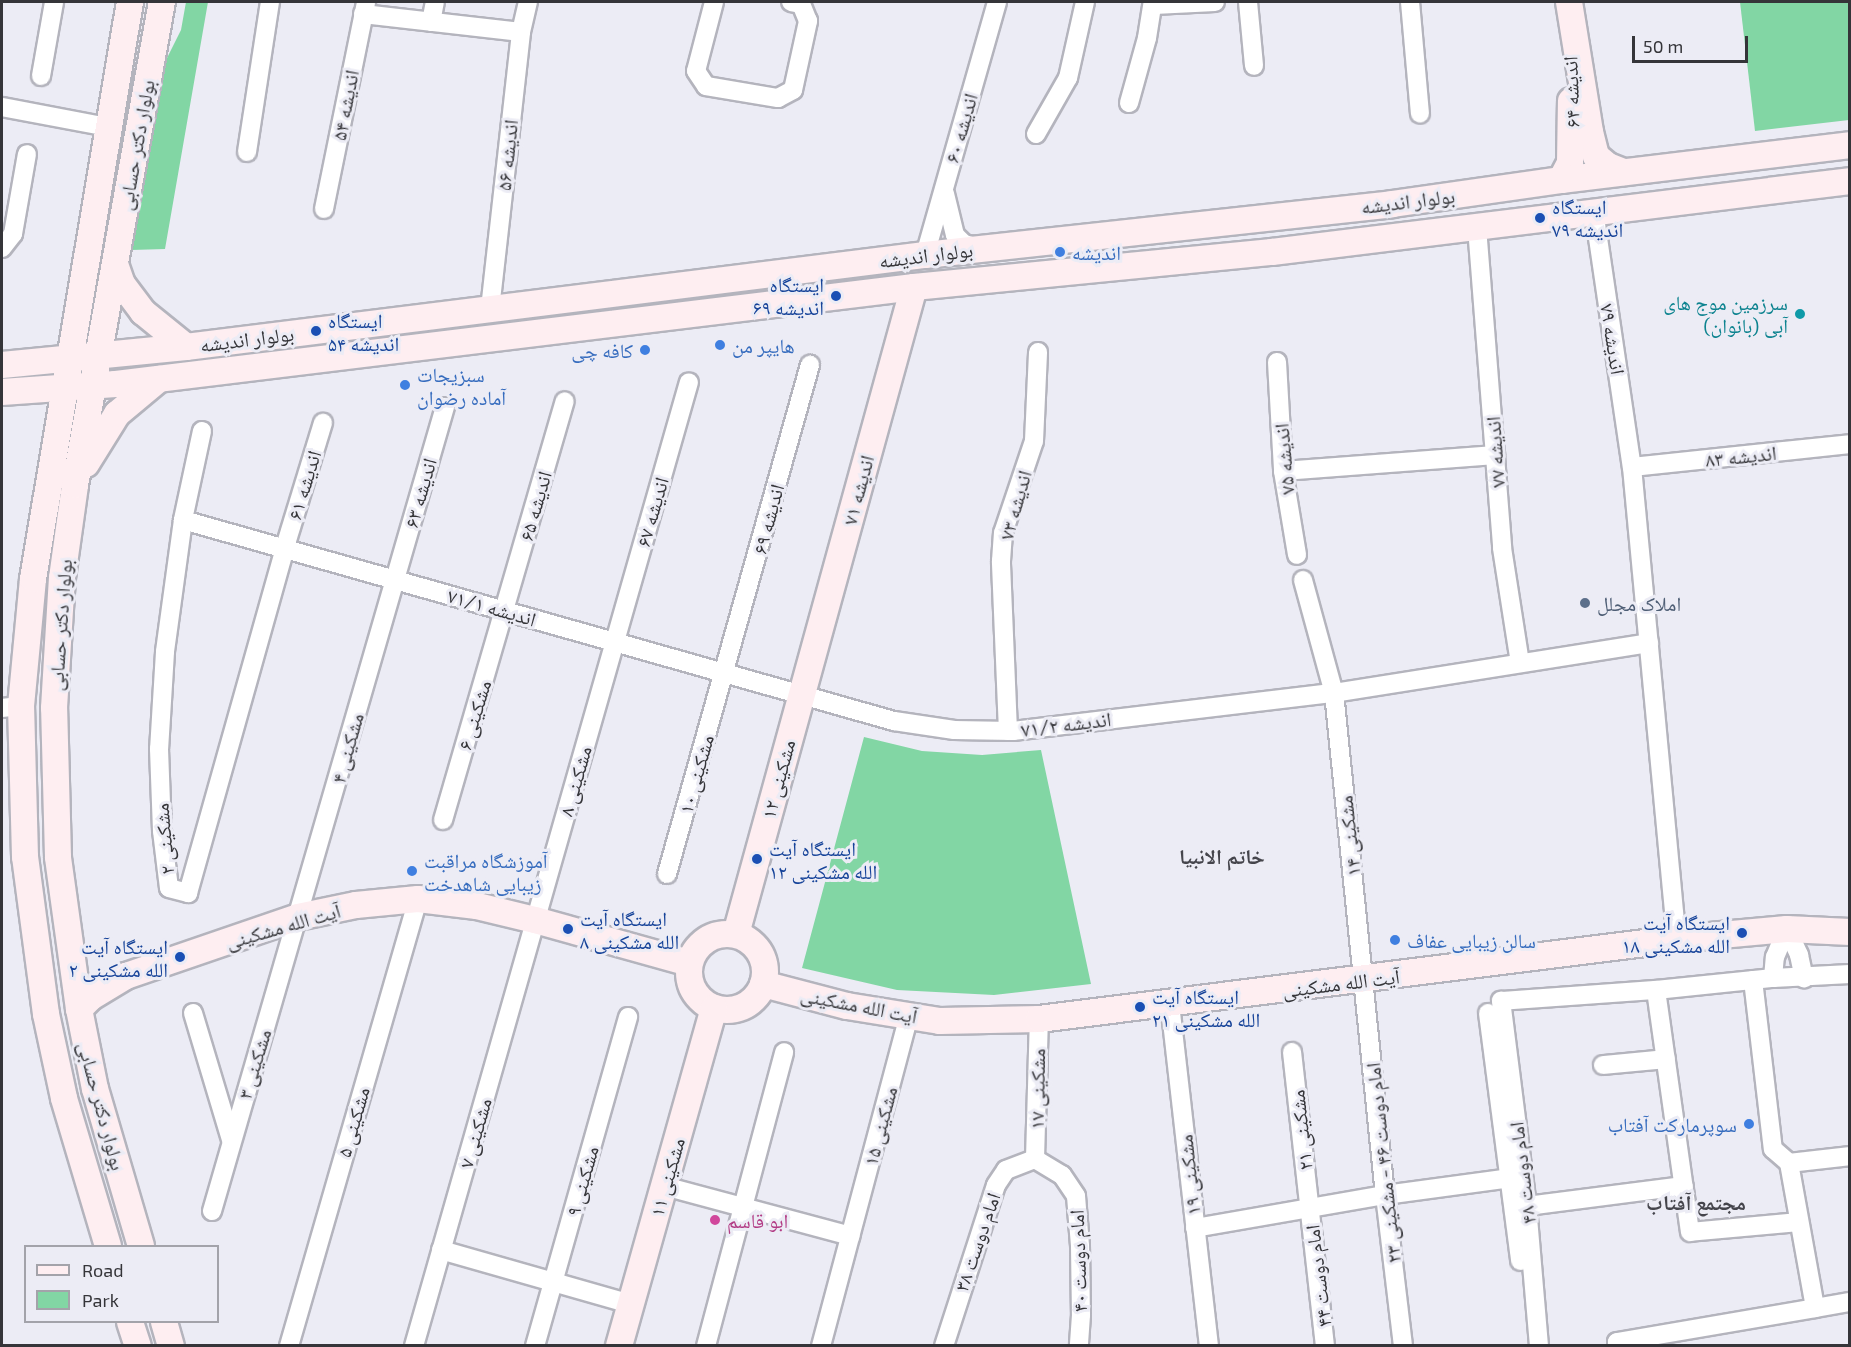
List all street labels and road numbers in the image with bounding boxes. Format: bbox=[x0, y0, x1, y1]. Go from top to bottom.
street label: اندیشه ۶۴ bbox=[1558, 56, 1584, 128]
street label: اندیشه ۵۴ bbox=[326, 68, 364, 142]
street label: بولوار دکتر حسابی bbox=[113, 78, 159, 212]
street label: اندیشه ۶۰ bbox=[940, 90, 982, 166]
street label: اندیشه ۵۶ bbox=[491, 118, 523, 192]
street label: بولوار اندیشه bbox=[1360, 183, 1456, 219]
street label: بولوار اندیشه bbox=[878, 237, 974, 273]
street label: اندیشه ۷۹ bbox=[1596, 302, 1630, 376]
street label: بولوار اندیشه bbox=[199, 321, 295, 357]
street label: اندیشه ۷۷ bbox=[1481, 416, 1509, 488]
street label: اندیشه ۷۵ bbox=[1269, 422, 1299, 496]
street label: اندیشه ۸۳ bbox=[1704, 440, 1778, 472]
street label: اندیشه ۶۱ bbox=[282, 447, 326, 523]
street label: اندیشه ۷۱ bbox=[837, 452, 879, 528]
street label: اندیشه ۶۳ bbox=[399, 455, 441, 531]
street label: اندیشه ۷۳ bbox=[994, 467, 1036, 543]
street label: اندیشه ۶۵ bbox=[514, 468, 556, 544]
street label: اندیشه ۶۷ bbox=[631, 474, 673, 550]
street label: اندیشه ۶۹ bbox=[747, 481, 789, 557]
street label: بولوار دکتر حسابی bbox=[43, 558, 77, 692]
street label: اندیشه ۷۱/۱ bbox=[445, 583, 539, 631]
street label: مشکینی ۶ bbox=[452, 677, 496, 753]
street label: اندیشه ۷۱/۲ bbox=[1020, 707, 1112, 741]
street label: مشکینی ۴ bbox=[326, 710, 368, 786]
street label: مشکینی ۱۰ bbox=[673, 732, 719, 816]
street label: مشکینی ۱۲ bbox=[756, 737, 800, 821]
street label: مشکینی ۸ bbox=[554, 743, 596, 819]
street label: مشکینی ۱۴ bbox=[1333, 795, 1365, 877]
street label: مشکینی ۲ bbox=[149, 802, 179, 876]
street label: آیت الله مشکینی bbox=[223, 898, 343, 954]
street label: آیت الله مشکینی bbox=[1281, 964, 1401, 1002]
street label: آیت الله مشکینی bbox=[799, 982, 919, 1028]
street label: مشکینی ۳ bbox=[232, 1026, 276, 1102]
street label: بولوار دکتر حسابی bbox=[73, 1039, 131, 1173]
street label: مشکینی ۱۷ bbox=[1024, 1048, 1050, 1130]
street label: امام دوست ۴۶ - مشکینی ۲۳ bbox=[1361, 1062, 1405, 1264]
street label: مشکینی ۵ bbox=[332, 1084, 374, 1160]
street label: مشکینی ۱۵ bbox=[858, 1084, 902, 1168]
street label: مشکینی ۲۱ bbox=[1285, 1089, 1317, 1171]
street label: مشکینی ۷ bbox=[454, 1095, 496, 1171]
street label: امام دوست ۴۸ bbox=[1504, 1121, 1540, 1225]
street label: مشکینی ۱۹ bbox=[1173, 1134, 1205, 1216]
street label: مشکینی ۱۱ bbox=[644, 1135, 690, 1219]
street label: مشکینی ۹ bbox=[561, 1143, 603, 1219]
street label: امام دوست ۳۸ bbox=[949, 1190, 1005, 1294]
street label: امام دوست ۴۰ bbox=[1064, 1209, 1092, 1313]
street label: امام دوست ۴۴ bbox=[1300, 1224, 1336, 1328]

